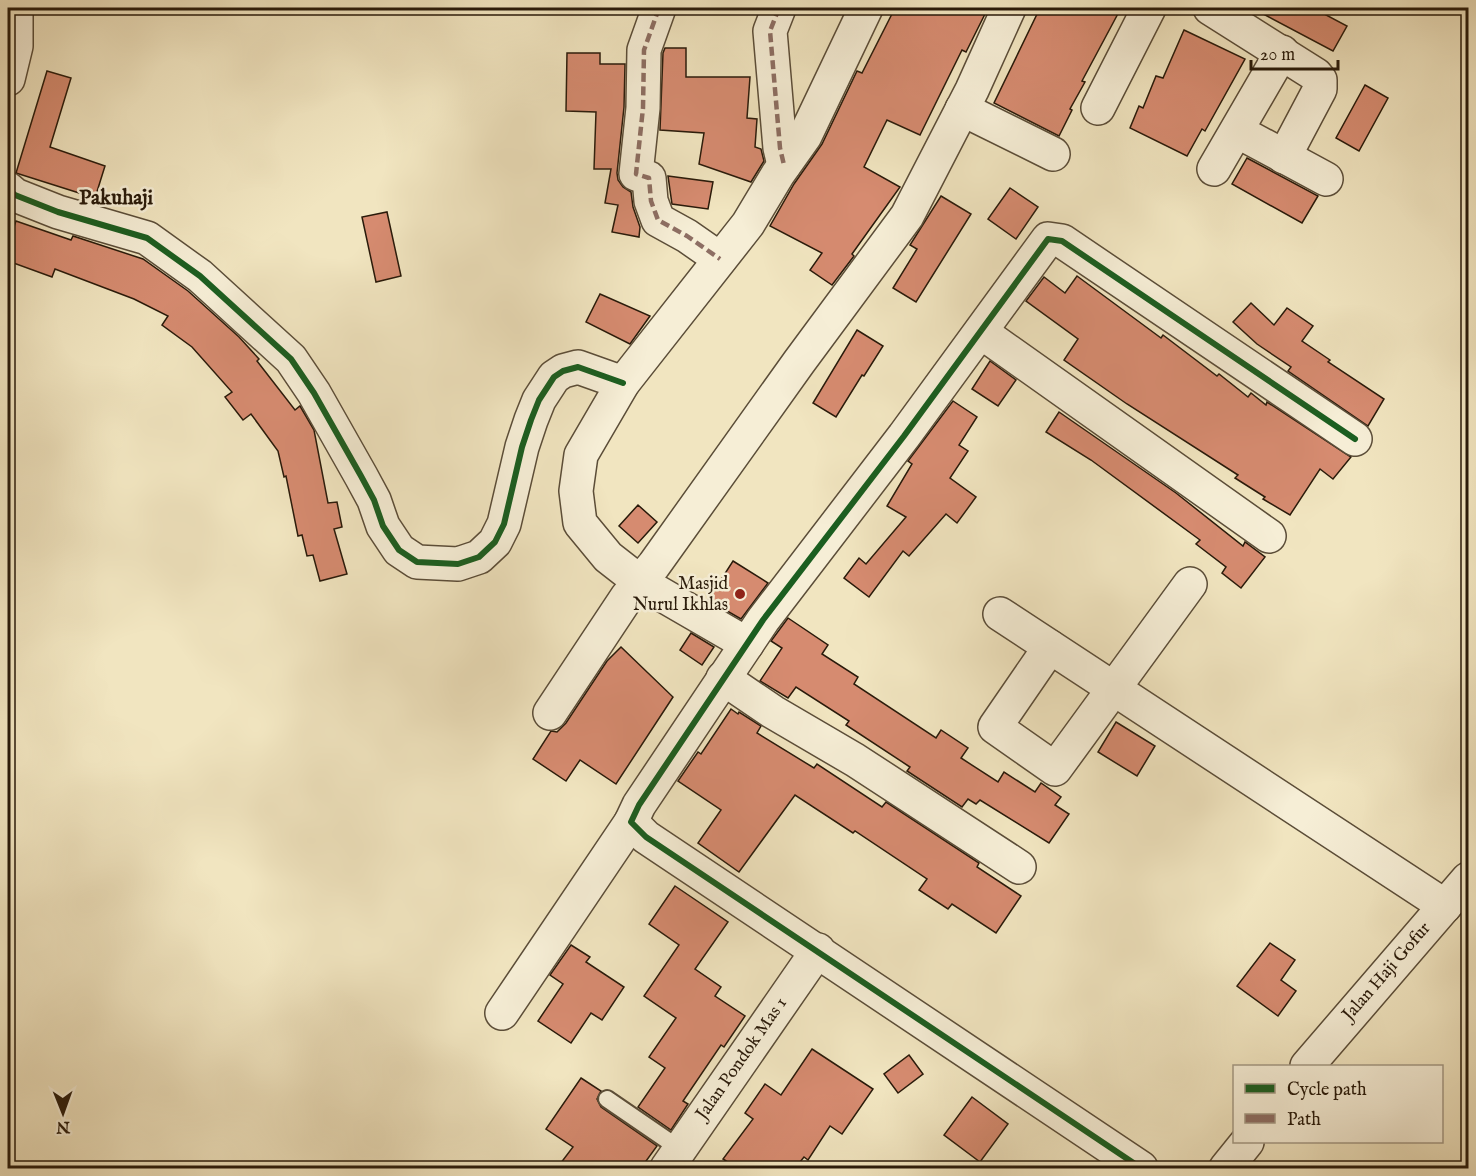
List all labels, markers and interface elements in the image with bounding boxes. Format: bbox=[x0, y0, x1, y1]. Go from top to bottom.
scale bar bbox=[1251, 33, 1338, 71]
text: 20 m bbox=[1260, 44, 1295, 67]
district label: Pakuhaji bbox=[79, 185, 153, 212]
place label: Masjid Nurul Ikhlas bbox=[633, 573, 728, 617]
marker: Masjid Nurul Ikhlas bbox=[733, 587, 747, 601]
street label: Jalan Haji Gofur bbox=[1336, 918, 1436, 1028]
street label: Jalan Pondok Mas 1 bbox=[690, 993, 793, 1126]
legend bbox=[1233, 1065, 1443, 1143]
text: Cycle path bbox=[1287, 1079, 1367, 1102]
north arrow bbox=[33, 1083, 93, 1143]
text: Path bbox=[1287, 1109, 1321, 1132]
text: N bbox=[56, 1116, 71, 1136]

